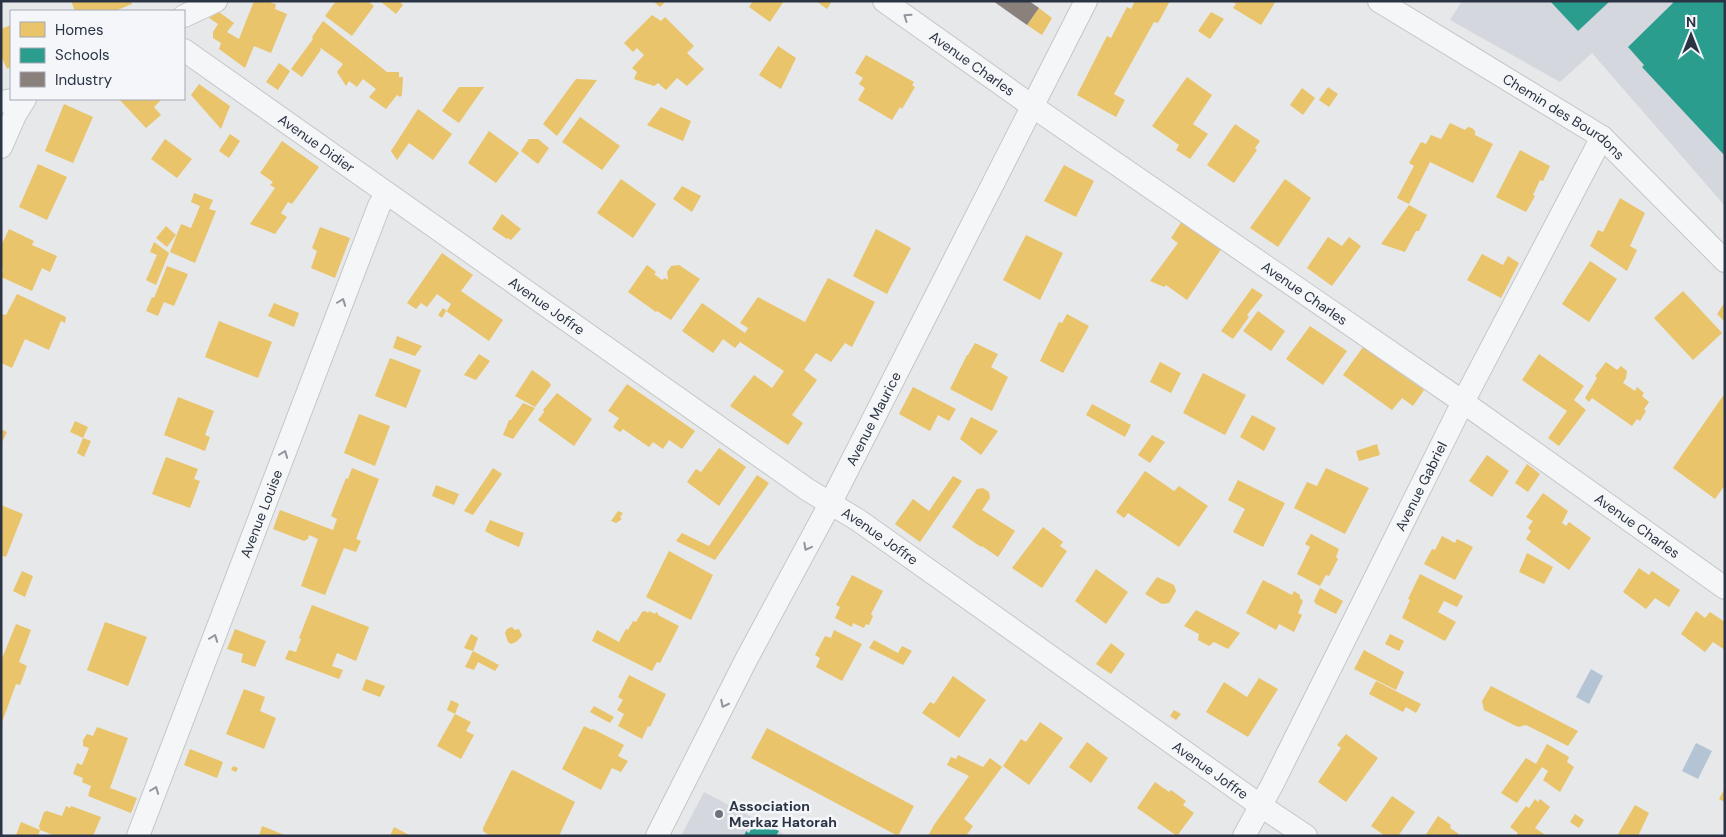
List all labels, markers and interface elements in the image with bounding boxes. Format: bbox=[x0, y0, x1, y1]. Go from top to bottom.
legend bbox=[10, 10, 185, 100]
north arrow bbox=[1666, 10, 1716, 60]
text: N bbox=[1686, 13, 1696, 31]
one-way arrow bbox=[903, 14, 912, 23]
text: Homes bbox=[55, 20, 104, 40]
street label: Avenue Charles bbox=[926, 27, 1018, 100]
text: Schools bbox=[55, 45, 110, 65]
text: Industry bbox=[55, 70, 113, 90]
street label: Chemin des Bourdons bbox=[1499, 70, 1628, 163]
street label: Avenue Didier bbox=[275, 110, 358, 177]
street label: Avenue Charles bbox=[1258, 257, 1351, 329]
street label: Avenue Joffre bbox=[505, 273, 588, 339]
one-way arrow bbox=[336, 298, 346, 307]
street label: Avenue Maurice bbox=[842, 369, 905, 469]
street label: Avenue Gabriel bbox=[1391, 438, 1451, 534]
one-way arrow bbox=[278, 450, 288, 459]
street label: Avenue Louise bbox=[236, 467, 286, 560]
street label: Avenue Charles bbox=[1591, 489, 1683, 562]
street label: Avenue Joffre bbox=[838, 503, 922, 569]
one-way arrow bbox=[803, 541, 813, 550]
one-way arrow bbox=[208, 635, 218, 643]
one-way arrow bbox=[720, 699, 730, 708]
street label: Avenue Joffre bbox=[1169, 737, 1252, 803]
one-way arrow bbox=[149, 786, 160, 795]
place label: Association Merkaz Hatorah bbox=[729, 797, 837, 831]
marker: Association Merkaz Hatorah bbox=[713, 808, 725, 820]

